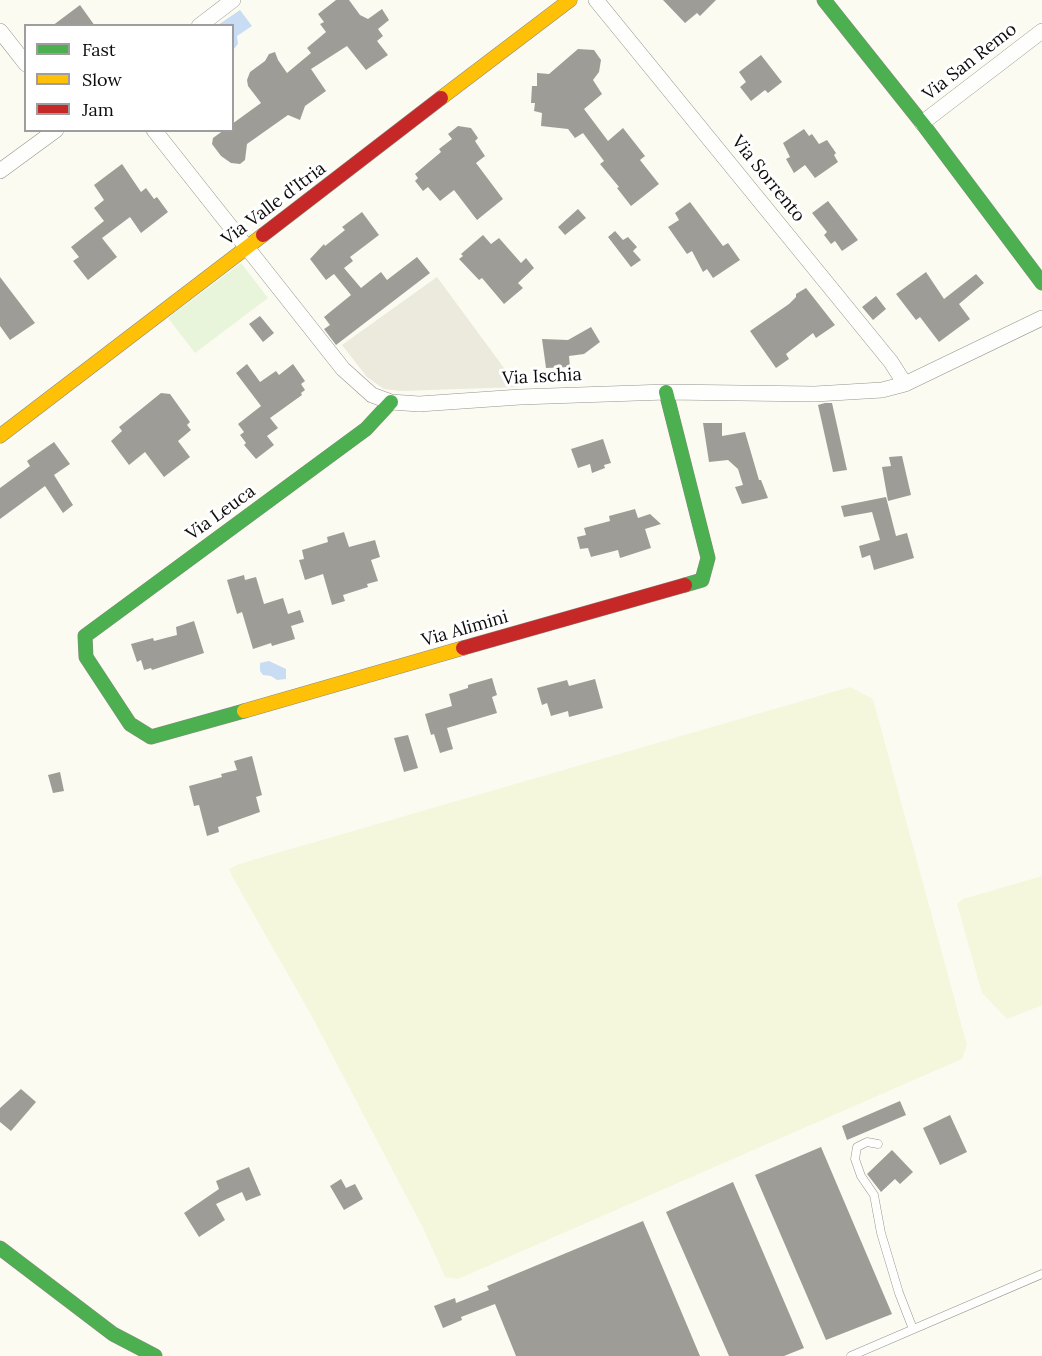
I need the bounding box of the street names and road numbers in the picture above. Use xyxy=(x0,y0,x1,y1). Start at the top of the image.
street label: Via San Remo xyxy=(919,19,1021,105)
street label: Via Sorrento xyxy=(727,131,809,227)
street label: Via Valle d'Itria xyxy=(218,158,330,250)
street label: Via Ischia xyxy=(502,364,582,390)
street label: Via Leuca xyxy=(182,481,260,545)
street label: Via Alimini xyxy=(419,606,511,652)

